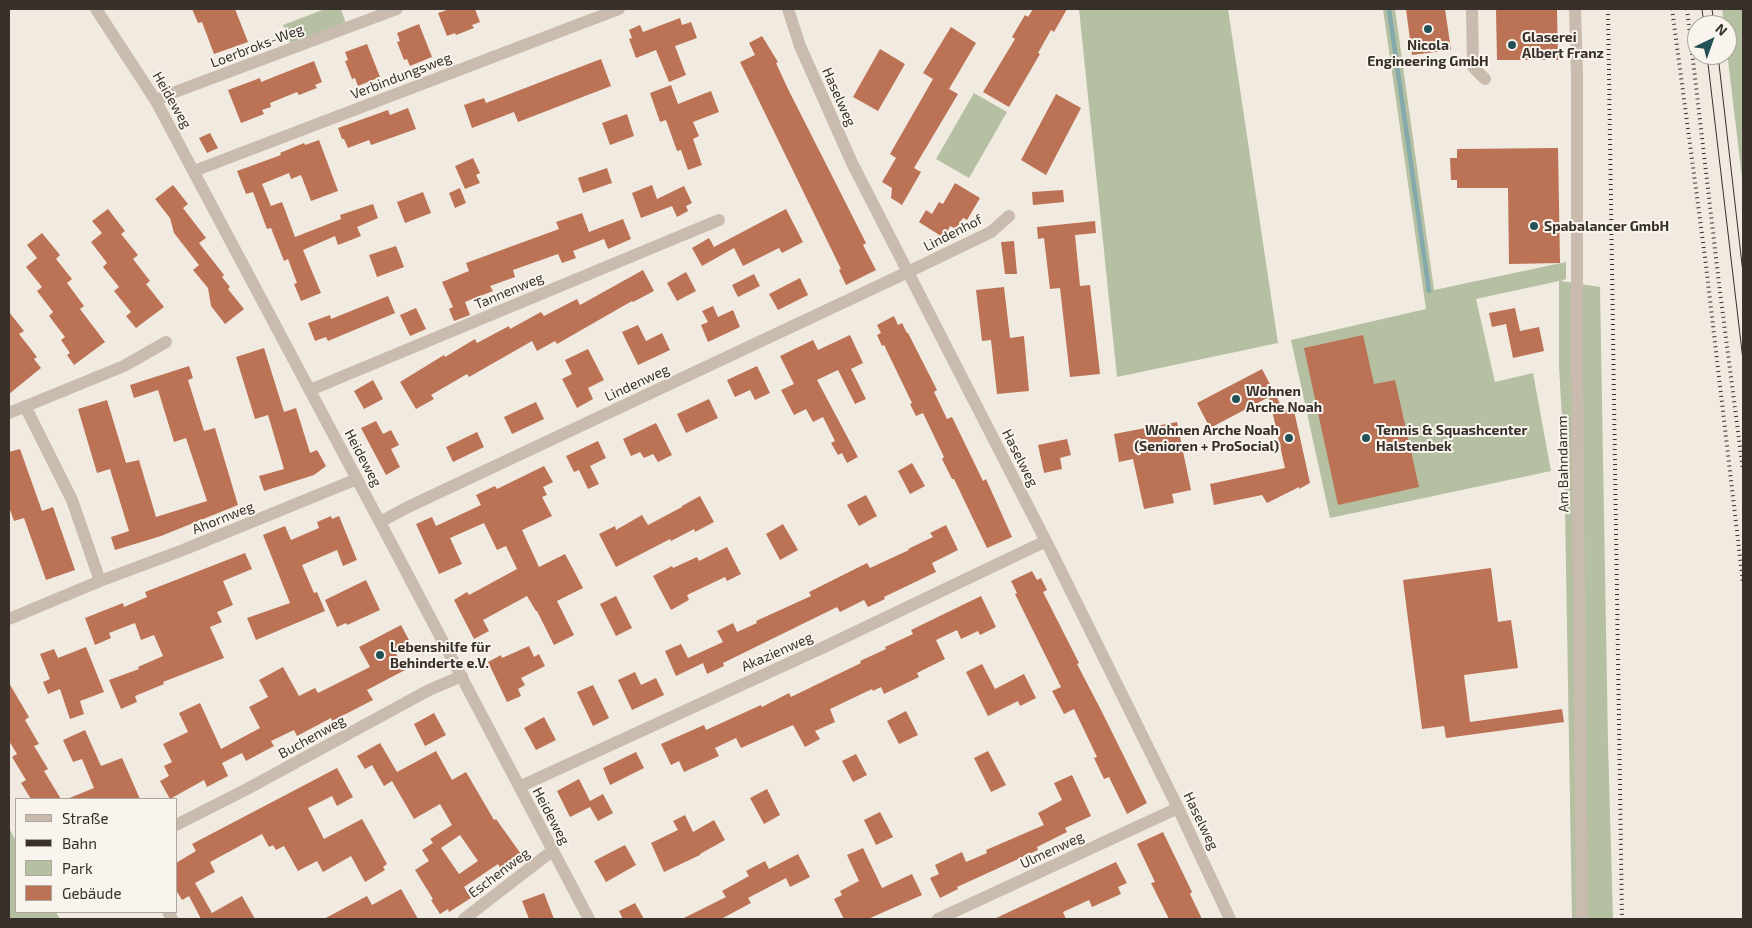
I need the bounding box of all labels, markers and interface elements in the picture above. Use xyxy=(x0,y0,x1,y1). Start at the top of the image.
north arrow xyxy=(1687,15,1737,65)
text: N xyxy=(1712,20,1731,39)
street label: Loerbroks-Weg xyxy=(208,21,306,71)
marker: Nicola Engineering GmbH xyxy=(1422,23,1434,35)
place label: Glaserei Albert Franz xyxy=(1522,29,1604,62)
place label: Nicola Engineering GmbH xyxy=(1367,37,1489,70)
marker: Glaserei Albert Franz xyxy=(1506,39,1518,51)
street label: Verbindungsweg xyxy=(348,49,454,103)
street label: Haselweg xyxy=(819,65,859,129)
street label: Heideweg xyxy=(149,69,195,131)
street label: Lindenhof xyxy=(921,211,985,255)
place label: Spabalancer GmbH xyxy=(1544,218,1669,234)
marker: Spabalancer GmbH xyxy=(1528,220,1540,232)
street label: Tannenweg xyxy=(472,269,546,313)
street label: Lindenweg xyxy=(602,361,672,405)
place label: Wohnen Arche Noah xyxy=(1246,383,1322,416)
marker: Wohnen Arche Noah xyxy=(1230,393,1242,405)
street label: Am Bahndamm xyxy=(1554,415,1572,513)
place label: Wohnen Arche Noah (Senioren + ProSocial) xyxy=(1134,422,1279,454)
place label: Tennis & Squashcenter Halstenbek xyxy=(1376,422,1527,454)
street label: Heideweg xyxy=(341,426,385,490)
street label: Haselweg xyxy=(998,426,1042,490)
marker: Wohnen Arche Noah (Senioren + ProSocial) xyxy=(1283,432,1295,444)
marker: Tennis & Squashcenter Halstenbek xyxy=(1360,432,1372,444)
street label: Ahornweg xyxy=(190,498,256,538)
street label: Akazienweg xyxy=(739,629,815,675)
place label: Lebenshilfe für Behinderte e.V. xyxy=(390,639,491,672)
marker: Lebenshilfe für Behinderte e.V. xyxy=(374,649,386,661)
street label: Buchenweg xyxy=(276,712,348,762)
street label: Heideweg xyxy=(529,784,573,848)
street label: Haselweg xyxy=(1180,789,1222,853)
legend xyxy=(15,798,178,913)
text: Straße xyxy=(62,809,108,827)
street label: Ulmenweg xyxy=(1018,828,1086,872)
text: Bahn xyxy=(62,834,97,852)
street label: Eschenweg xyxy=(465,845,533,901)
text: Park xyxy=(62,859,93,877)
text: Gebäude xyxy=(62,884,121,902)

